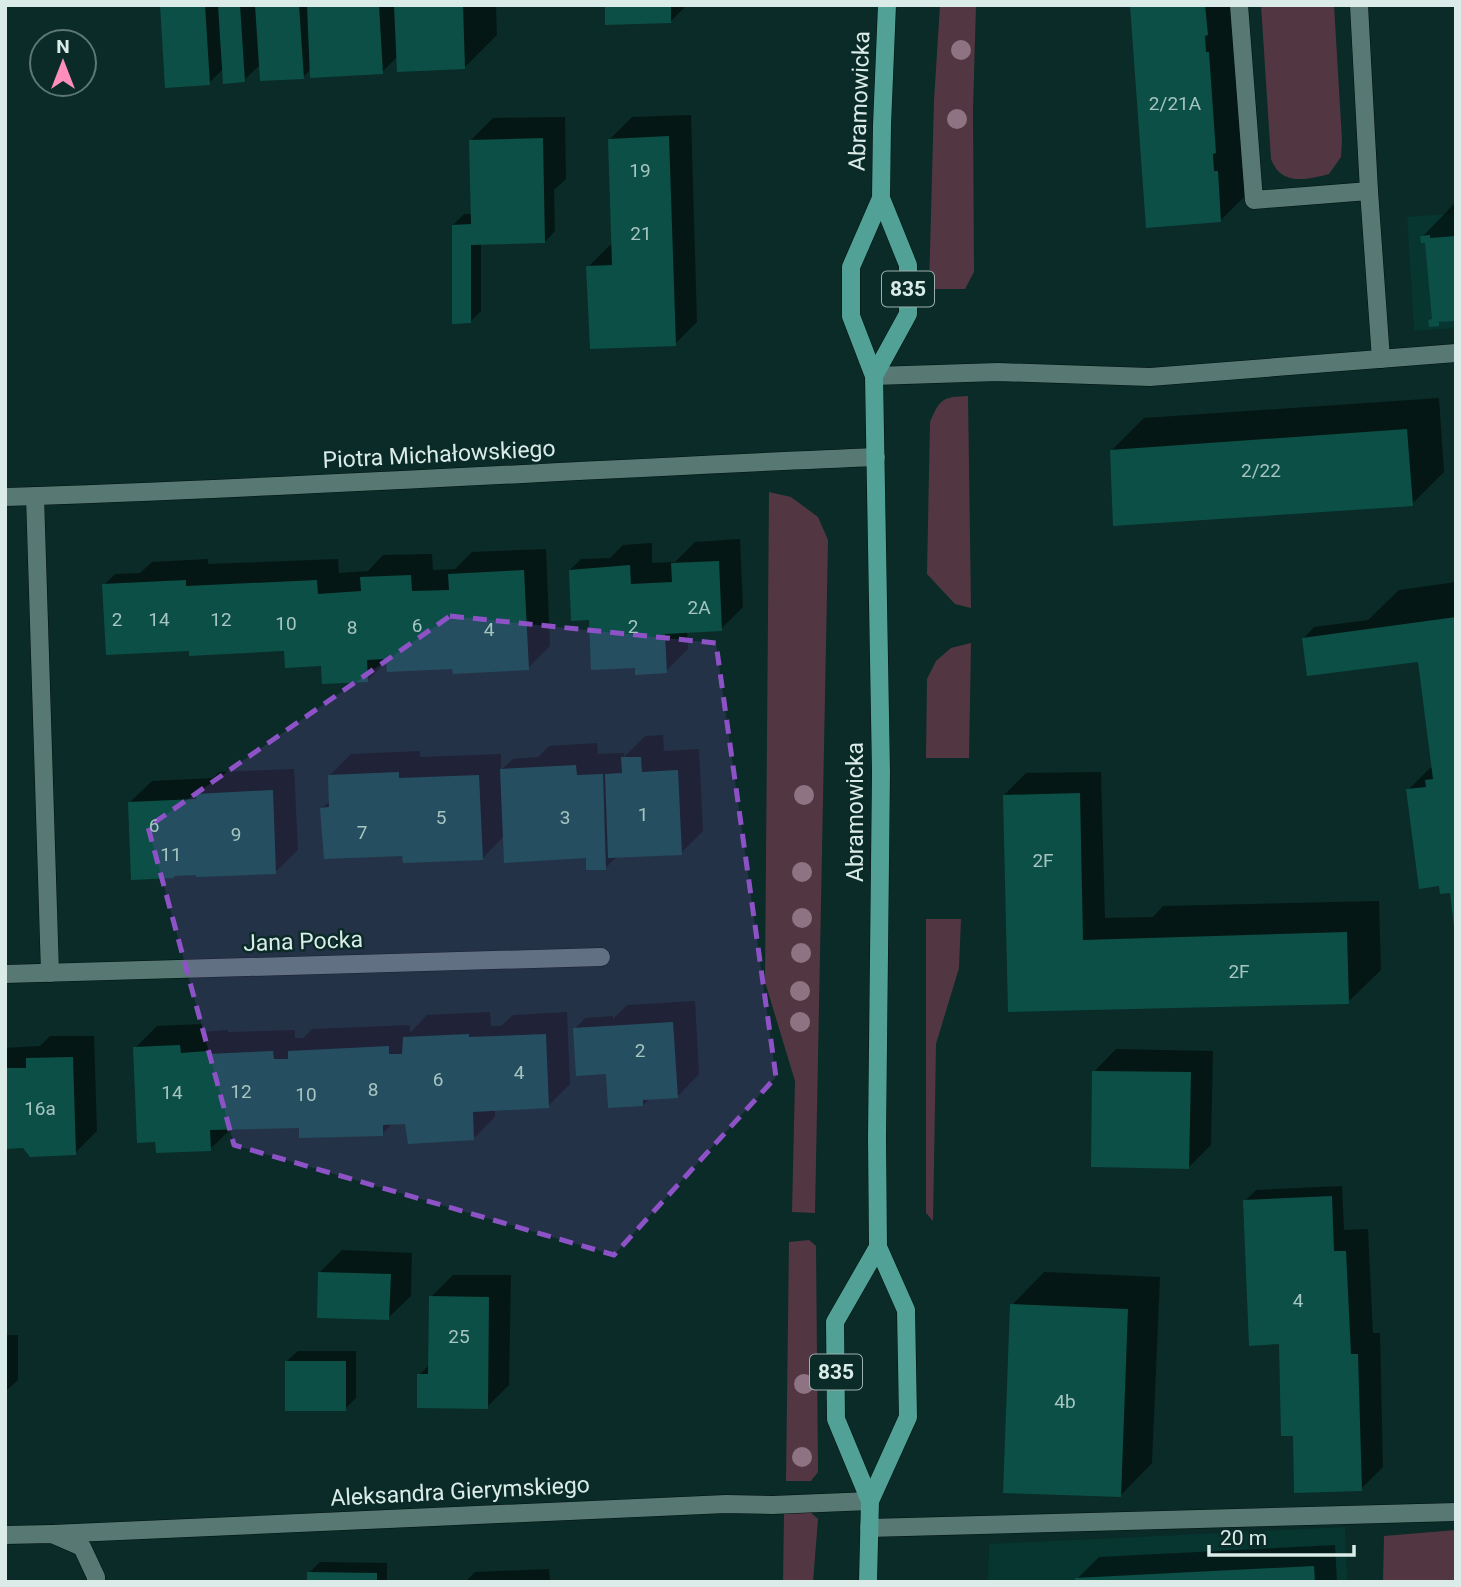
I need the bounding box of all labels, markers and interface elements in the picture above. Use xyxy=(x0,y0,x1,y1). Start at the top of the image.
north arrow xyxy=(28,28,98,98)
street label: Abramowicka xyxy=(844,31,875,172)
text: N xyxy=(56,35,70,58)
house number: 2/21A xyxy=(1149,92,1202,115)
house number: 19 xyxy=(629,159,651,182)
house number: 21 xyxy=(630,222,652,245)
road number: 835 xyxy=(882,272,934,306)
street label: Piotra Michałowskiego xyxy=(322,435,556,474)
house number: 2/22 xyxy=(1241,459,1281,482)
house number: 2A xyxy=(687,596,711,619)
house number: 2 xyxy=(112,608,122,631)
house number: 14 xyxy=(148,608,170,631)
house number: 12 xyxy=(210,608,232,631)
house number: 10 xyxy=(275,612,297,635)
house number: 6 xyxy=(412,614,422,637)
house number: 2 xyxy=(628,615,638,638)
house number: 8 xyxy=(347,616,357,639)
house number: 4 xyxy=(484,618,495,641)
street label: Abramowicka xyxy=(842,742,869,882)
house number: 1 xyxy=(638,803,648,826)
house number: 5 xyxy=(436,806,446,829)
house number: 3 xyxy=(560,806,570,829)
house number: 6 xyxy=(149,814,159,837)
house number: 7 xyxy=(357,821,367,844)
house number: 9 xyxy=(231,823,241,846)
house number: 11 xyxy=(160,843,182,866)
house number: 2F xyxy=(1032,849,1054,872)
street label: Jana Pocka xyxy=(243,926,363,957)
house number: 2F xyxy=(1228,960,1250,983)
house number: 2 xyxy=(635,1039,645,1062)
house number: 4 xyxy=(514,1061,525,1084)
house number: 6 xyxy=(433,1068,443,1091)
house number: 8 xyxy=(368,1078,378,1101)
house number: 12 xyxy=(230,1080,252,1103)
house number: 14 xyxy=(161,1081,183,1104)
house number: 10 xyxy=(295,1083,317,1106)
house number: 16a xyxy=(24,1097,56,1120)
house number: 4 xyxy=(1293,1289,1304,1312)
house number: 25 xyxy=(448,1325,470,1348)
road number: 835 xyxy=(810,1354,862,1390)
house number: 4b xyxy=(1054,1390,1076,1413)
street label: Aleksandra Gierymskiego xyxy=(330,1471,591,1512)
scale bar xyxy=(1209,1514,1354,1558)
text: 20 m xyxy=(1220,1526,1267,1550)

